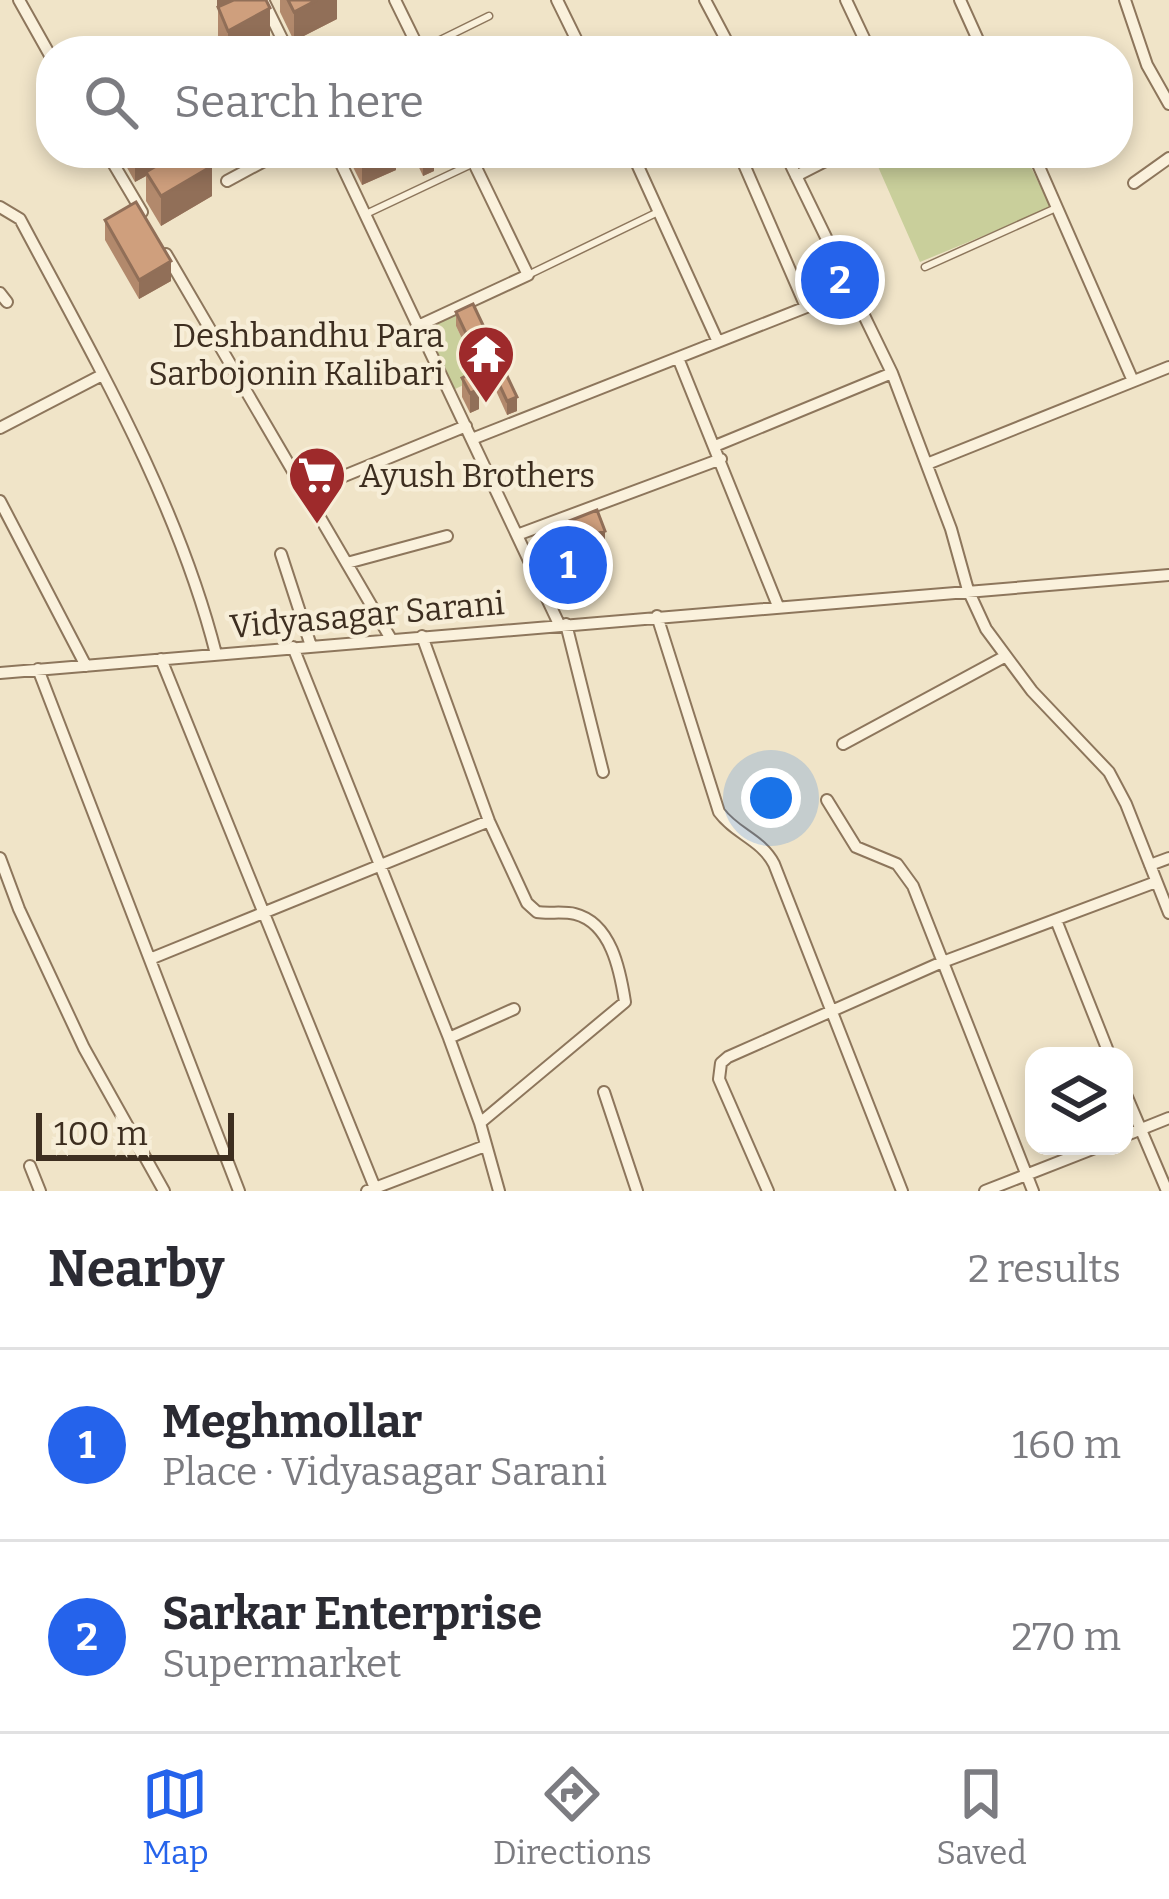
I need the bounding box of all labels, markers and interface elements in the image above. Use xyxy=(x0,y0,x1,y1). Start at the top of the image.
search box xyxy=(36,36,1133,168)
icon: search xyxy=(78,69,144,135)
text: Search here xyxy=(174,75,424,129)
pin: 2 xyxy=(801,235,879,325)
place label: Deshbandhu Para Sarbojonin Kalibari xyxy=(148,316,444,394)
temple icon: Deshbandhu Para Sarbojonin Kalibari xyxy=(455,323,517,405)
supermarket icon: Ayush Brothers xyxy=(286,444,348,526)
place label: Ayush Brothers xyxy=(359,456,595,496)
pin: 1 xyxy=(529,520,607,610)
street label: Vidyasagar Sarani xyxy=(228,583,506,647)
your location xyxy=(741,768,801,828)
map controls xyxy=(1025,1047,1133,1155)
button: layers xyxy=(1025,1047,1133,1155)
scale bar xyxy=(36,1107,234,1160)
text: 100 m xyxy=(54,1114,148,1154)
text: Nearby xyxy=(48,1238,224,1300)
text: 2 results xyxy=(968,1246,1121,1292)
text: Meghmollar xyxy=(162,1395,423,1449)
text: 1 xyxy=(79,1422,95,1468)
text: 160 m xyxy=(1012,1422,1121,1468)
text: Place · Vidyasagar Sarani xyxy=(162,1449,607,1495)
text: Sarkar Enterprise xyxy=(162,1587,542,1641)
text: 2 xyxy=(76,1614,98,1660)
text: 270 m xyxy=(1011,1614,1121,1660)
text: Supermarket xyxy=(162,1641,402,1687)
tab: Map xyxy=(142,1761,209,1873)
tab: Directions xyxy=(493,1761,652,1873)
tab: Saved xyxy=(936,1761,1027,1873)

